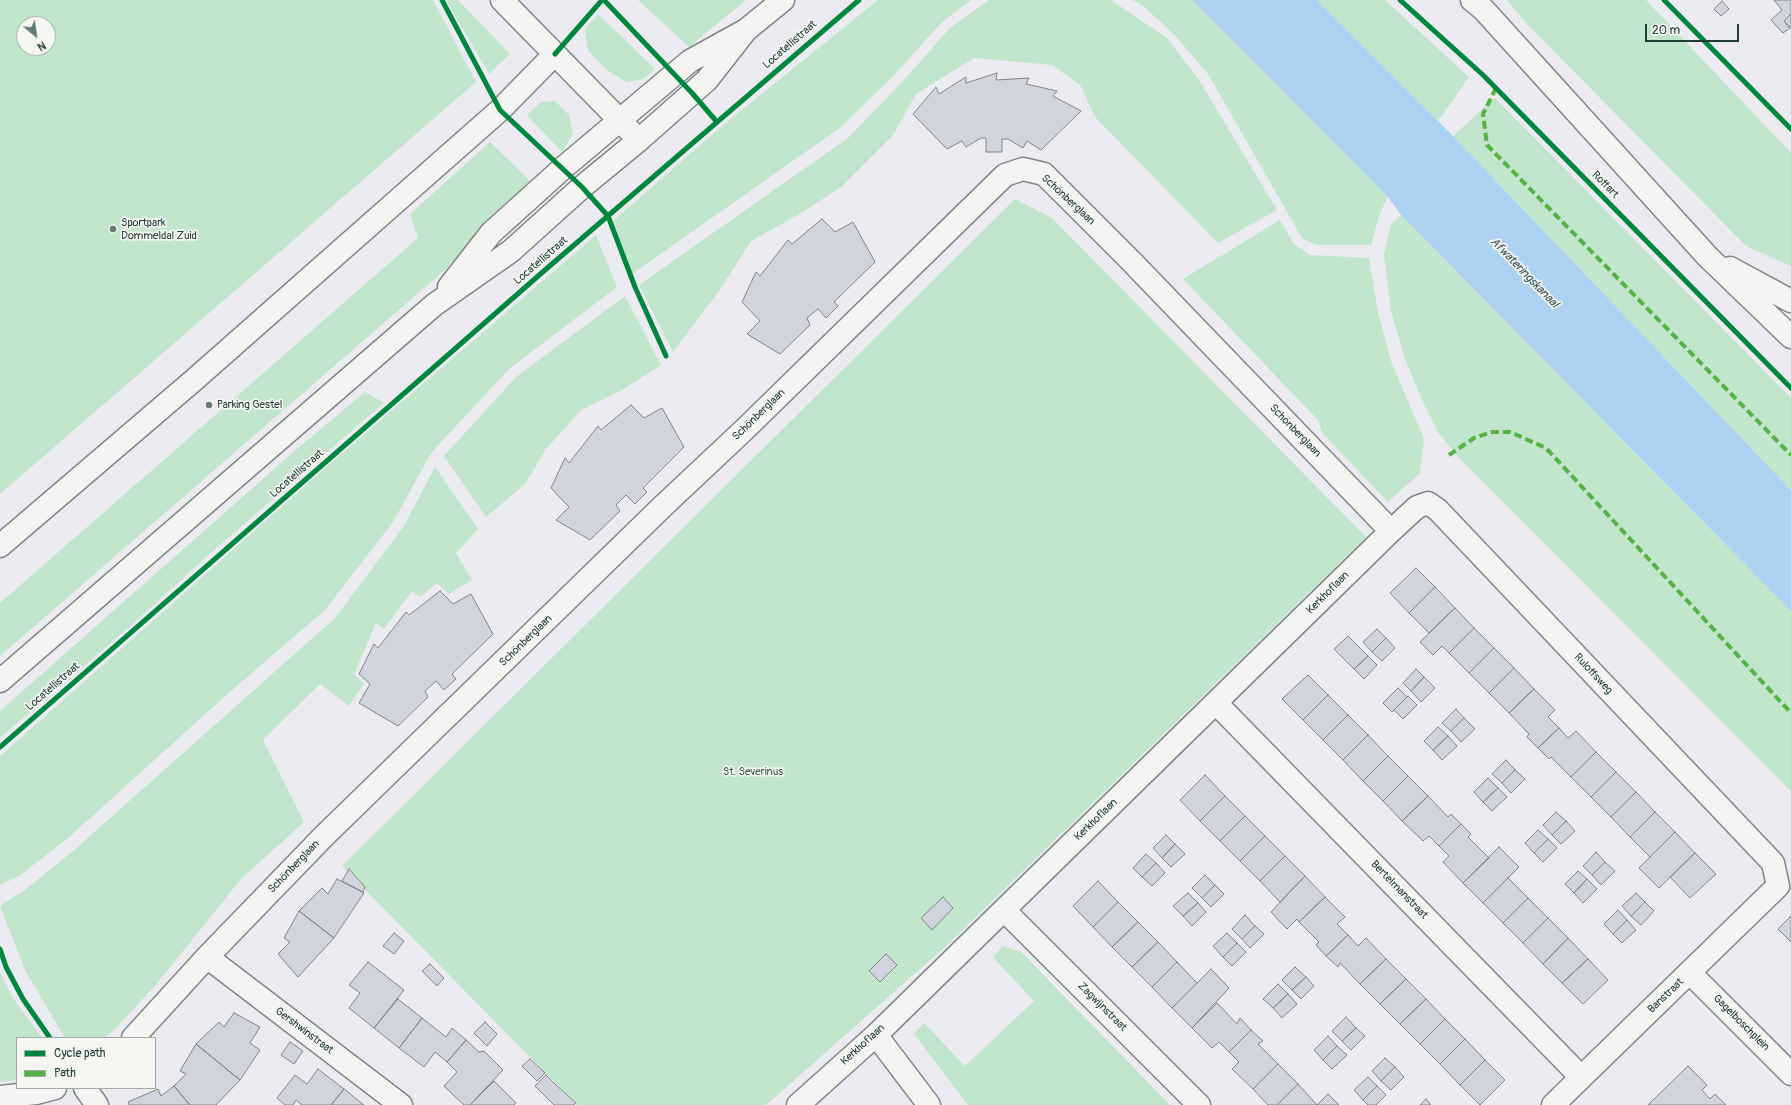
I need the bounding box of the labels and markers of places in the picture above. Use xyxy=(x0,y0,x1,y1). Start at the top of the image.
place label: Sportpark Dommeldal Zuid xyxy=(121,216,197,242)
marker: Sportpark Dommeldal Zuid xyxy=(108,224,118,234)
place label: Parking Gestel xyxy=(217,398,282,412)
marker: Parking Gestel xyxy=(204,400,214,410)

